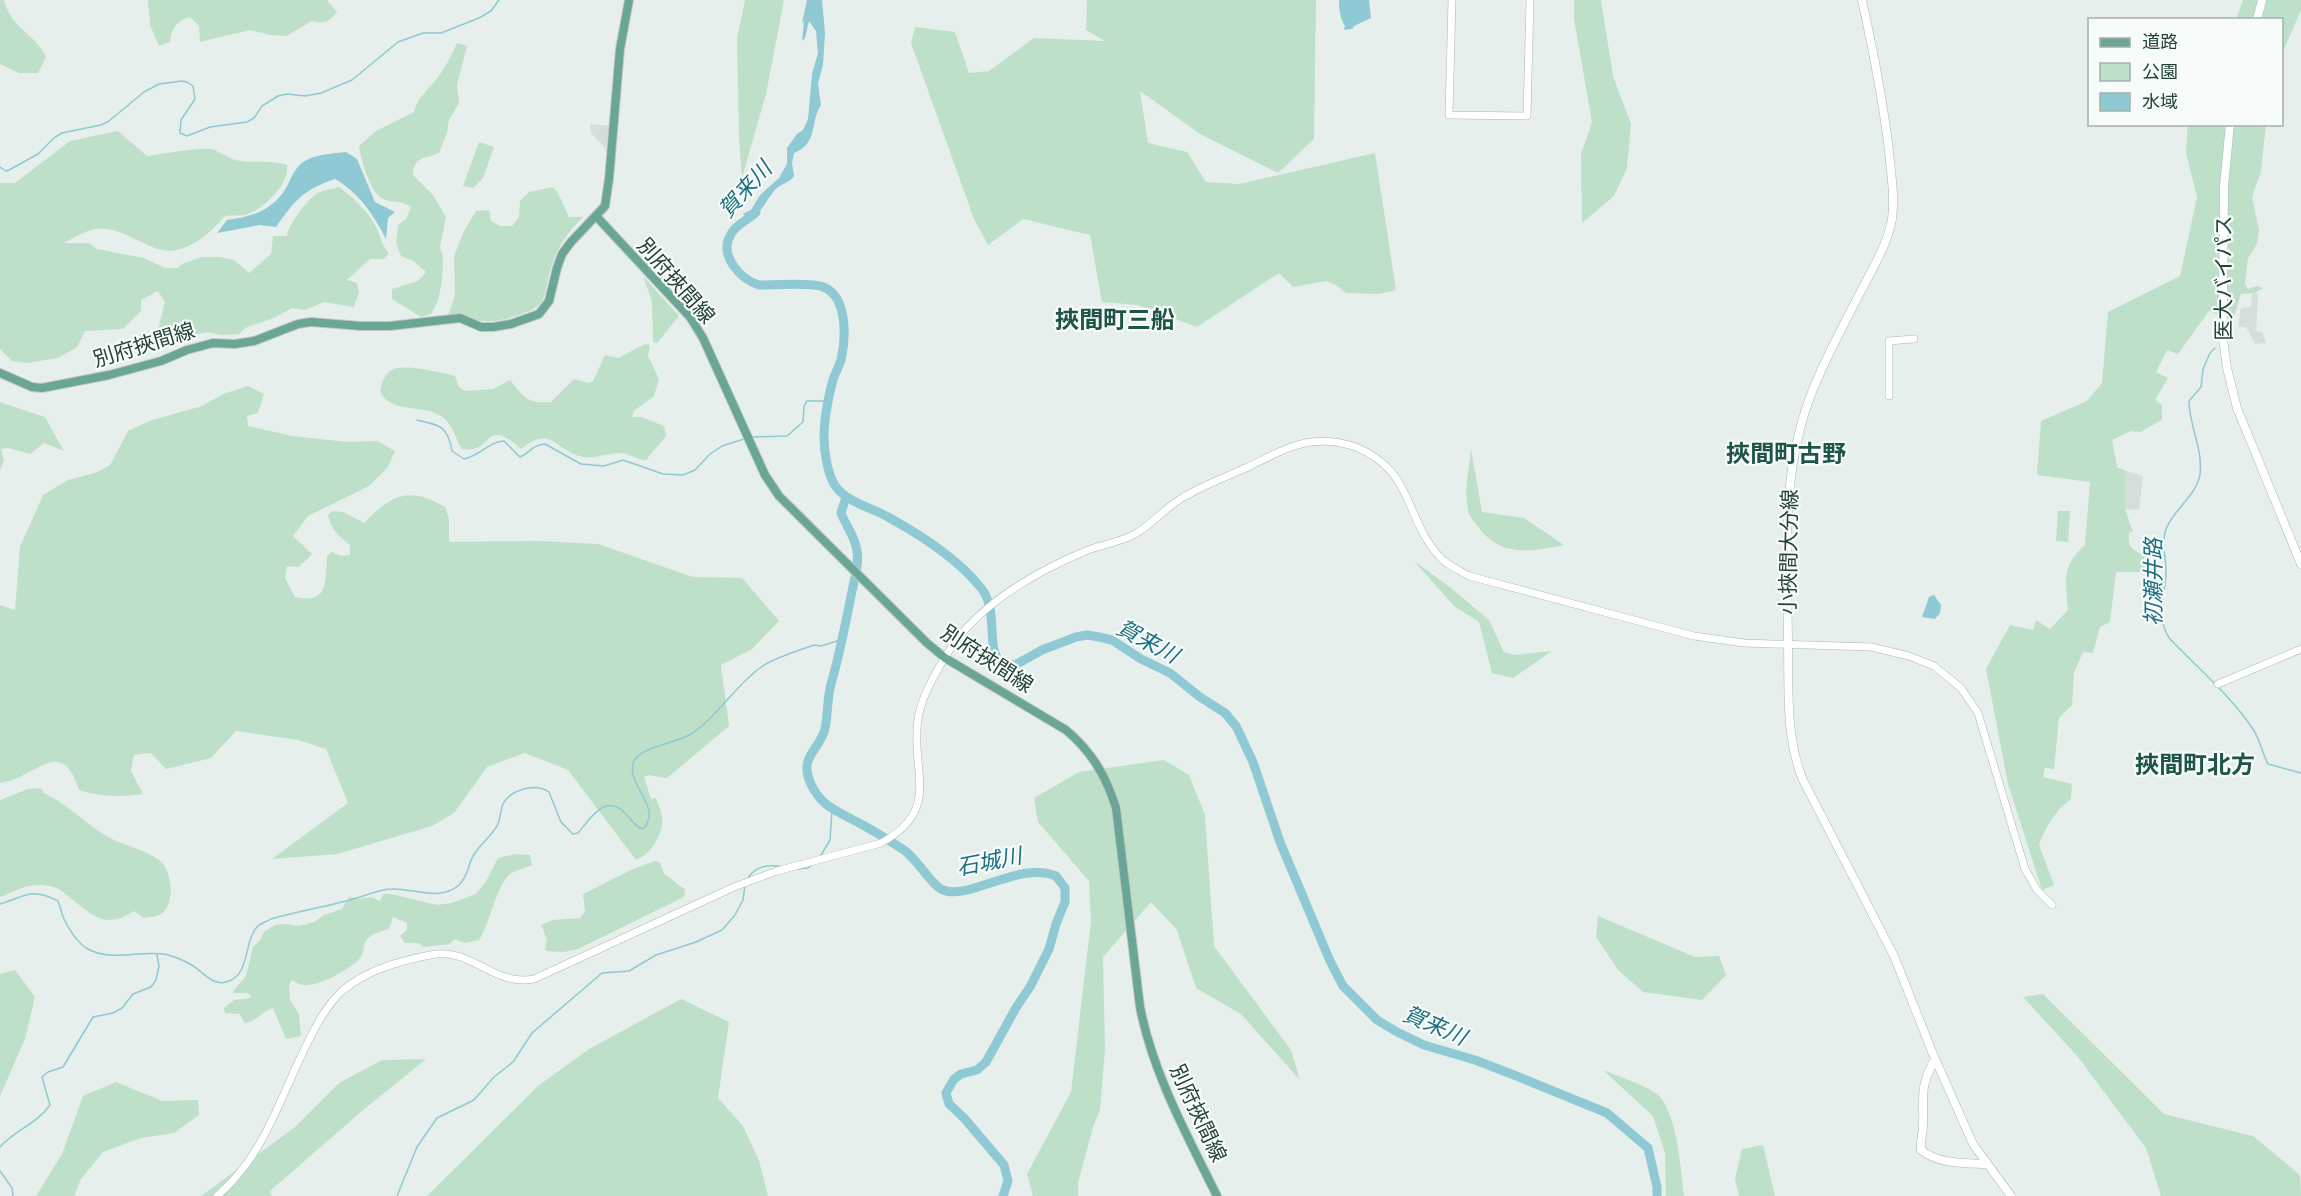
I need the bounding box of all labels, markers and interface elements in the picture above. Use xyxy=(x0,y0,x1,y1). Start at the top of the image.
legend xyxy=(2088,18,2283,126)
text: 道路 xyxy=(2142,30,2178,53)
text: 公園 xyxy=(2142,60,2178,83)
text: 水域 xyxy=(2142,90,2178,113)
water label: 賀来川 xyxy=(713,154,779,223)
street label: 医大バイパス xyxy=(2210,215,2236,341)
street label: 別府挾間線 xyxy=(633,232,721,328)
district label: 挾間町三船 xyxy=(1055,304,1175,334)
street label: 別府挾間線 xyxy=(90,316,198,372)
district label: 挾間町古野 xyxy=(1726,438,1846,468)
street label: 小挾間大分線 xyxy=(1774,489,1802,615)
water label: 初瀬井路 xyxy=(2139,536,2167,626)
water label: 賀来川 xyxy=(1112,613,1185,670)
street label: 別府挾間線 xyxy=(936,619,1039,698)
district label: 挾間町北方 xyxy=(2135,749,2255,779)
water label: 石城川 xyxy=(954,841,1026,881)
water label: 賀来川 xyxy=(1399,999,1473,1052)
street label: 別府挾間線 xyxy=(1165,1060,1233,1166)

